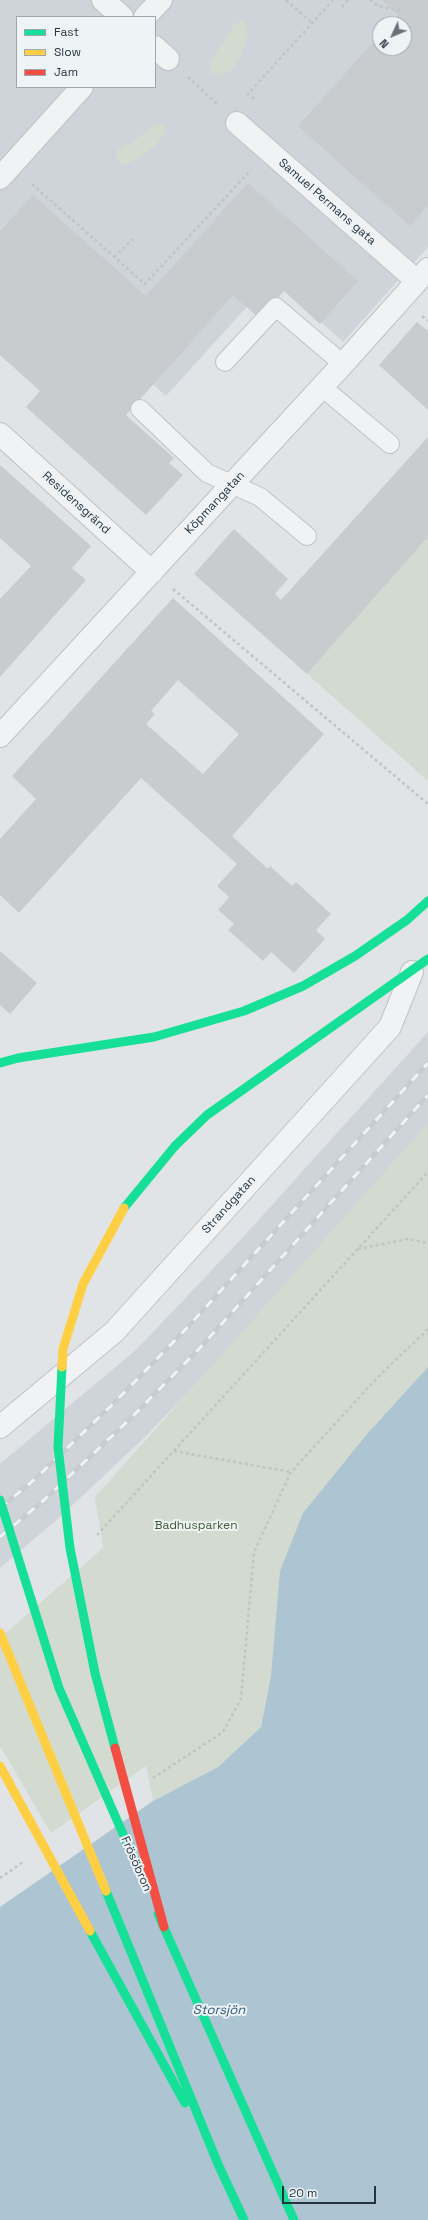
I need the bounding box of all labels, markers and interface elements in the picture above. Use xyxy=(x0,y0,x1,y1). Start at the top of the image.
legend xyxy=(16,16,156,88)
north arrow xyxy=(372,16,412,56)
text: Fast xyxy=(54,24,79,40)
text: N xyxy=(376,36,392,51)
text: Slow xyxy=(54,44,81,60)
text: Jam xyxy=(54,64,78,80)
street label: Samuel Permans gata xyxy=(275,156,379,248)
street label: Residensgränd xyxy=(39,469,113,537)
street label: Köpmangatan xyxy=(182,469,248,537)
street label: Strandgatan xyxy=(199,1173,259,1237)
park label: Badhusparken xyxy=(154,1519,238,1533)
street label: Frösöbron xyxy=(117,1834,155,1894)
water label: Storsjön xyxy=(193,2002,245,2018)
scale bar xyxy=(284,2178,378,2204)
text: 20 m xyxy=(289,2185,317,2201)

